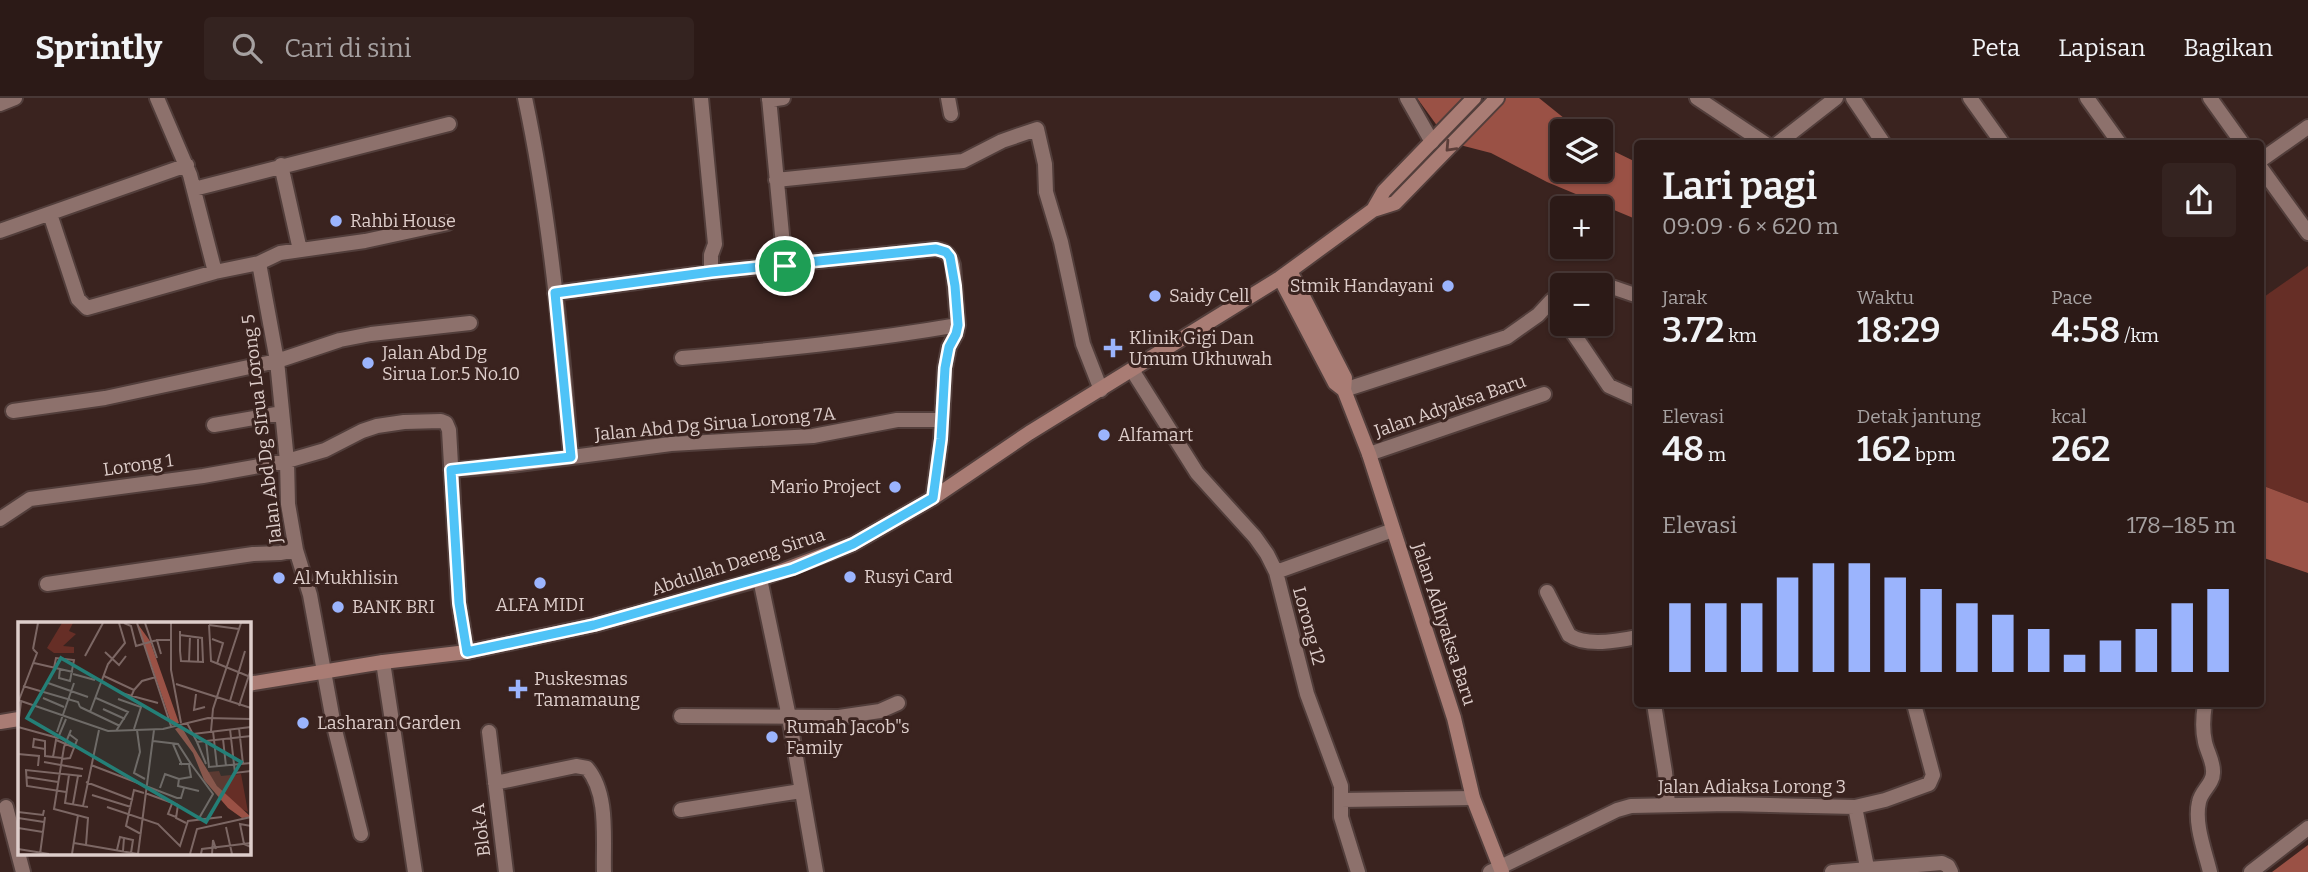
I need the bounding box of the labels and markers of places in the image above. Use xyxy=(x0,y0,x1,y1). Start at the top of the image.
place label: Rahbi House xyxy=(350,210,456,232)
marker: Rahbi House xyxy=(328,213,344,229)
pin xyxy=(755,236,815,296)
place label: Stmik Handayani xyxy=(1290,275,1434,297)
marker: Stmik Handayani xyxy=(1440,278,1456,294)
place label: Saidy Cell xyxy=(1169,285,1249,307)
marker: Saidy Cell xyxy=(1147,288,1163,304)
place label: Klinik Gigi Dan Umum Ukhuwah xyxy=(1129,327,1272,370)
marker: Klinik Gigi Dan Umum Ukhuwah xyxy=(1103,338,1123,358)
place label: Jalan Abd Dg Sirua Lor.5 No.10 xyxy=(381,342,520,385)
marker: Jalan Abd Dg Sirua Lor.5 No.10 xyxy=(360,355,376,371)
place label: Alfamart xyxy=(1118,424,1194,446)
marker: Alfamart xyxy=(1096,427,1112,443)
place label: Mario Project xyxy=(770,476,881,498)
marker: Mario Project xyxy=(887,479,903,495)
place label: Rusyi Card xyxy=(864,566,953,588)
place label: Al Mukhlisin xyxy=(293,567,399,589)
marker: Rusyi Card xyxy=(842,569,858,585)
marker: Al Mukhlisin xyxy=(271,570,287,586)
marker: ALFA MIDI xyxy=(532,575,548,591)
place label: ALFA MIDI xyxy=(495,594,585,616)
place label: BANK BRI xyxy=(352,596,435,618)
marker: BANK BRI xyxy=(330,599,346,615)
place label: Puskesmas Tamamaung xyxy=(534,668,640,711)
marker: Puskesmas Tamamaung xyxy=(508,679,528,699)
place label: Lasharan Garden xyxy=(317,712,461,734)
marker: Lasharan Garden xyxy=(295,715,311,731)
place label: Rumah Jacob"s Family xyxy=(786,716,910,759)
marker: Rumah Jacob"s Family xyxy=(764,729,780,745)

